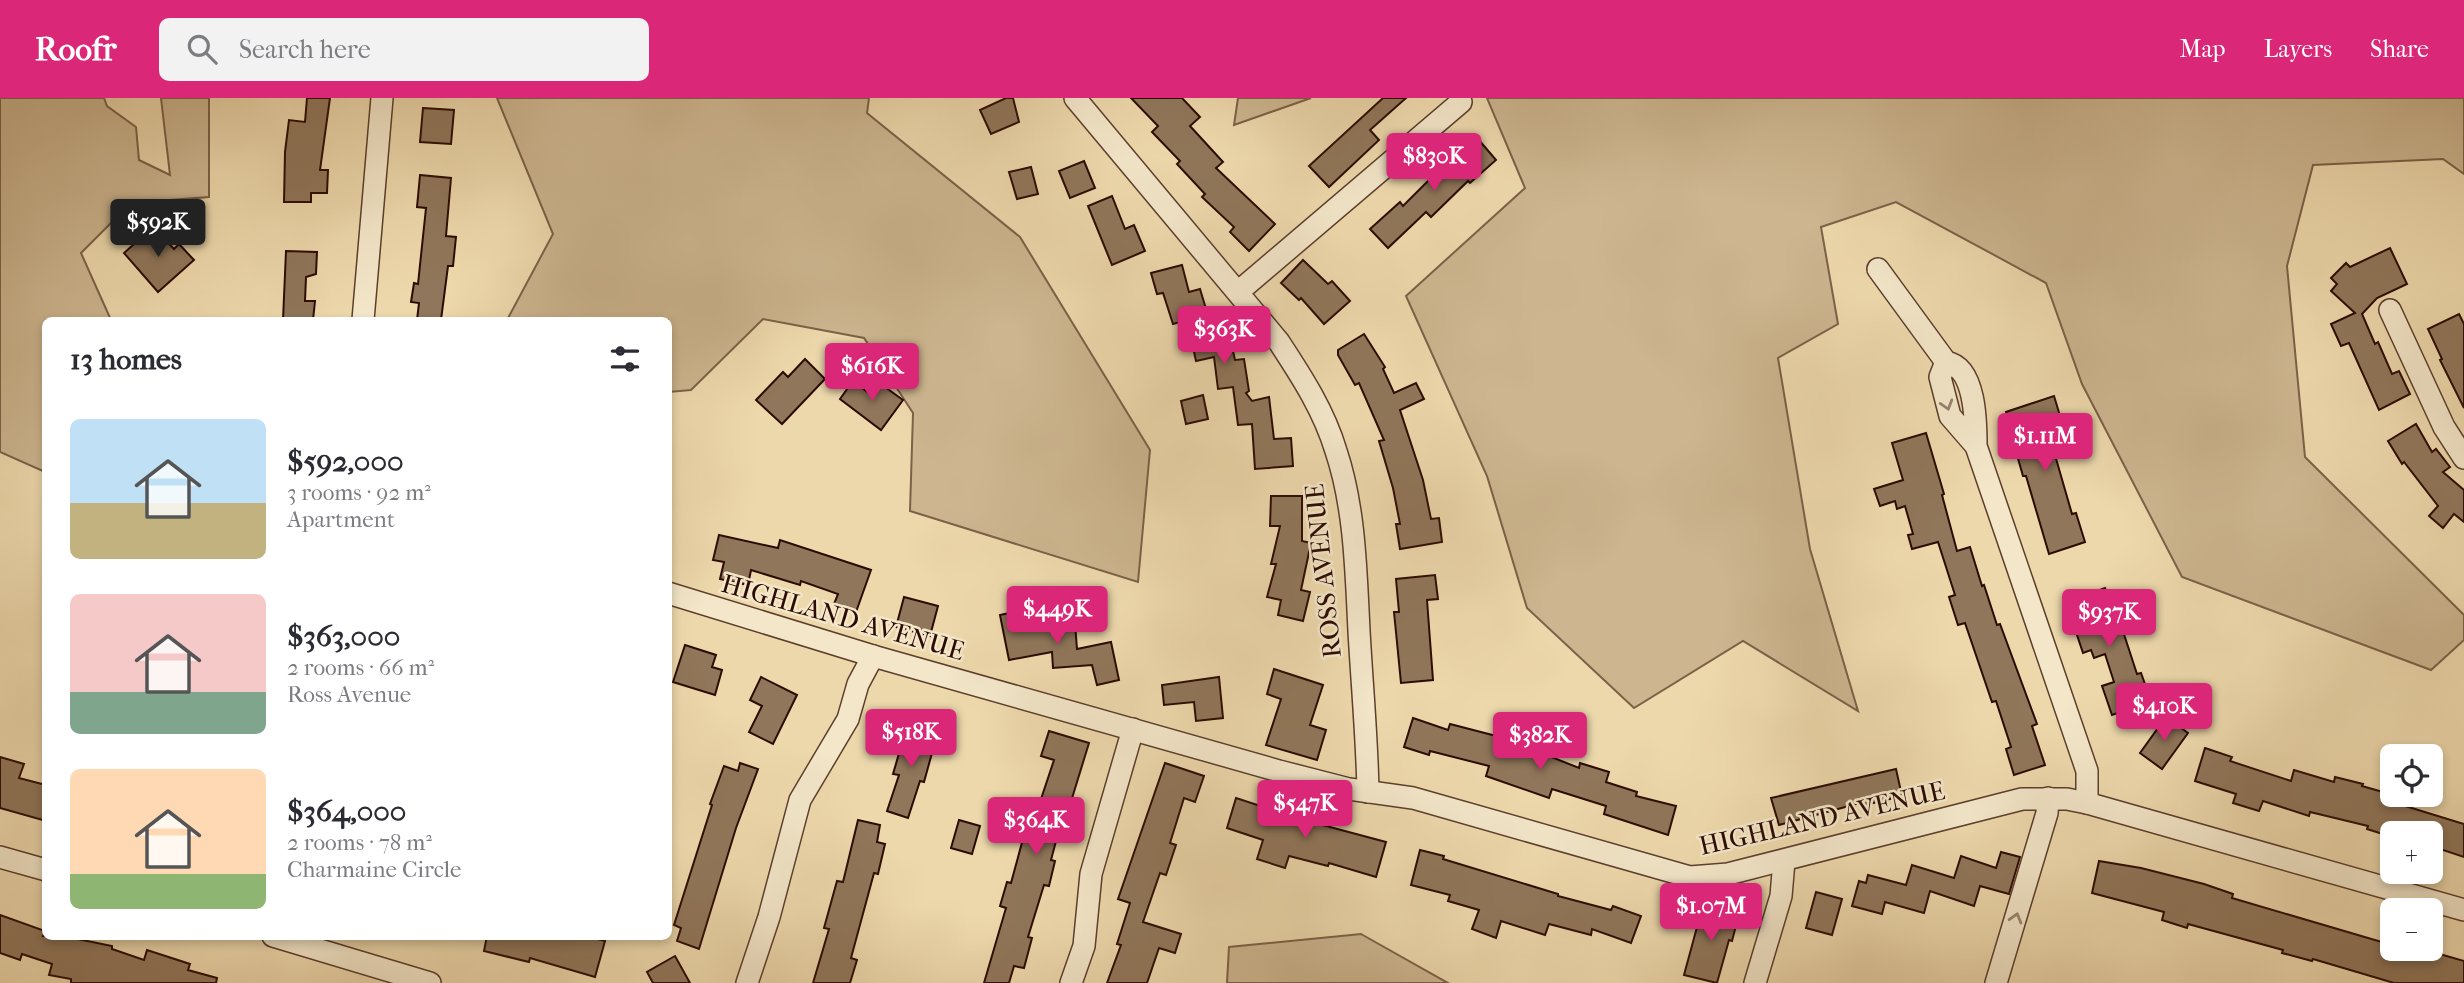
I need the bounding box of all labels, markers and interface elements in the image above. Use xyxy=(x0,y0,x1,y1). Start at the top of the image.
search box xyxy=(159,18,649,81)
text: Roofr xyxy=(35,30,117,69)
icon: search xyxy=(183,30,221,68)
text: Search here xyxy=(239,34,371,65)
text: Map xyxy=(2180,35,2226,63)
text: Layers xyxy=(2264,35,2332,63)
text: Share xyxy=(2370,35,2429,63)
pin: $830K xyxy=(1385,134,1483,193)
text: $830K xyxy=(1402,142,1466,169)
pin: $592K xyxy=(109,200,207,259)
text: $592K xyxy=(126,208,190,235)
pin: $363K xyxy=(1175,306,1273,366)
text: $363K xyxy=(1194,315,1254,342)
icon: filters xyxy=(606,340,644,378)
text: 13 homes xyxy=(70,342,182,377)
pin: $616K xyxy=(823,344,921,403)
text: $616K xyxy=(841,352,903,379)
one-way arrow xyxy=(1939,399,1954,411)
pin: $1.11M xyxy=(1988,414,2102,473)
text: $1.11M xyxy=(2014,422,2076,449)
text: $592,000 xyxy=(287,444,404,479)
icon: home xyxy=(126,447,210,531)
text: 3 rooms · 92 m² xyxy=(287,479,431,506)
street label: ROSS AVENUE xyxy=(1299,482,1348,660)
text: Apartment xyxy=(287,506,395,533)
street label: HIGHLAND AVENUE xyxy=(718,568,968,667)
pin: $449K xyxy=(1008,587,1106,646)
pin: $937K xyxy=(2060,589,2158,649)
text: $449K xyxy=(1023,595,1091,622)
text: $937K xyxy=(2078,598,2140,625)
text: $363,000 xyxy=(287,619,400,654)
icon: home xyxy=(126,622,210,706)
text: 2 rooms · 66 m² xyxy=(287,654,434,681)
text: Ross Avenue xyxy=(287,681,411,708)
pin: $410K xyxy=(2115,684,2213,743)
text: $410K xyxy=(2132,692,2196,719)
pin: $518K xyxy=(862,710,960,769)
pin: $382K xyxy=(1491,712,1589,772)
text: $518K xyxy=(881,718,941,745)
text: $382K xyxy=(1509,721,1571,748)
map controls xyxy=(2380,744,2443,961)
button: locate xyxy=(2380,744,2443,807)
street label: HIGHLAND AVENUE xyxy=(1696,775,1948,862)
pin: $547K xyxy=(1256,780,1354,840)
text: $547K xyxy=(1273,789,1337,816)
text: $364,000 xyxy=(287,794,406,829)
icon: home xyxy=(126,797,210,881)
pin: $364K xyxy=(987,798,1085,857)
text: $364K xyxy=(1004,806,1068,833)
button: + xyxy=(2380,821,2443,884)
text: 2 rooms · 78 m² xyxy=(287,829,432,856)
text: Charmaine Circle xyxy=(287,856,461,883)
pin: $1.07M xyxy=(1654,884,1768,943)
text: $1.07M xyxy=(1676,892,1746,919)
button: − xyxy=(2380,898,2443,961)
one-way arrow xyxy=(2008,912,2023,924)

